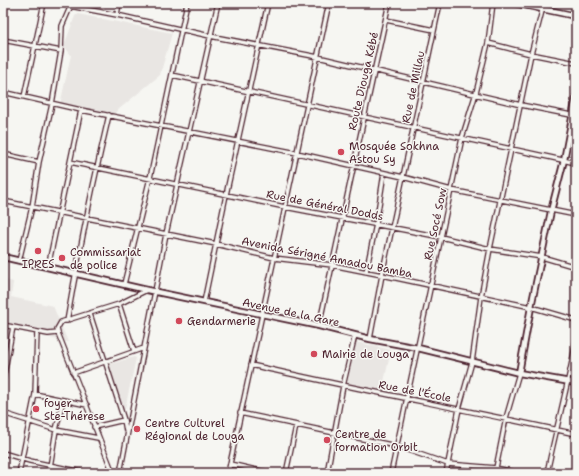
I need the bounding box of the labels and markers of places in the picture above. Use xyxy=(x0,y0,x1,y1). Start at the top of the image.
place label: Mosquée Sokhna Astou Sy xyxy=(349,139,439,167)
marker: Mosquée Sokhna Astou Sy xyxy=(336,147,346,157)
place label: Commissariat de police xyxy=(70,245,142,273)
marker: IPRES xyxy=(33,246,43,256)
marker: Commissariat de police xyxy=(57,253,67,263)
place label: IPRES xyxy=(22,257,54,272)
place label: Gendarmerie xyxy=(187,314,256,329)
marker: Gendarmerie xyxy=(174,316,184,326)
place label: Mairie de Louga xyxy=(322,347,409,362)
marker: Mairie de Louga xyxy=(309,349,319,359)
place label: foyer Ste-Thérese xyxy=(44,396,105,424)
marker: foyer Ste-Thérese xyxy=(31,404,41,414)
place label: Centre Culturel Régional de Louga xyxy=(145,416,245,444)
marker: Centre Culturel Régional de Louga xyxy=(132,424,142,434)
place label: Centre de formation Orbit xyxy=(335,427,418,455)
marker: Centre de formation Orbit xyxy=(322,435,332,445)

